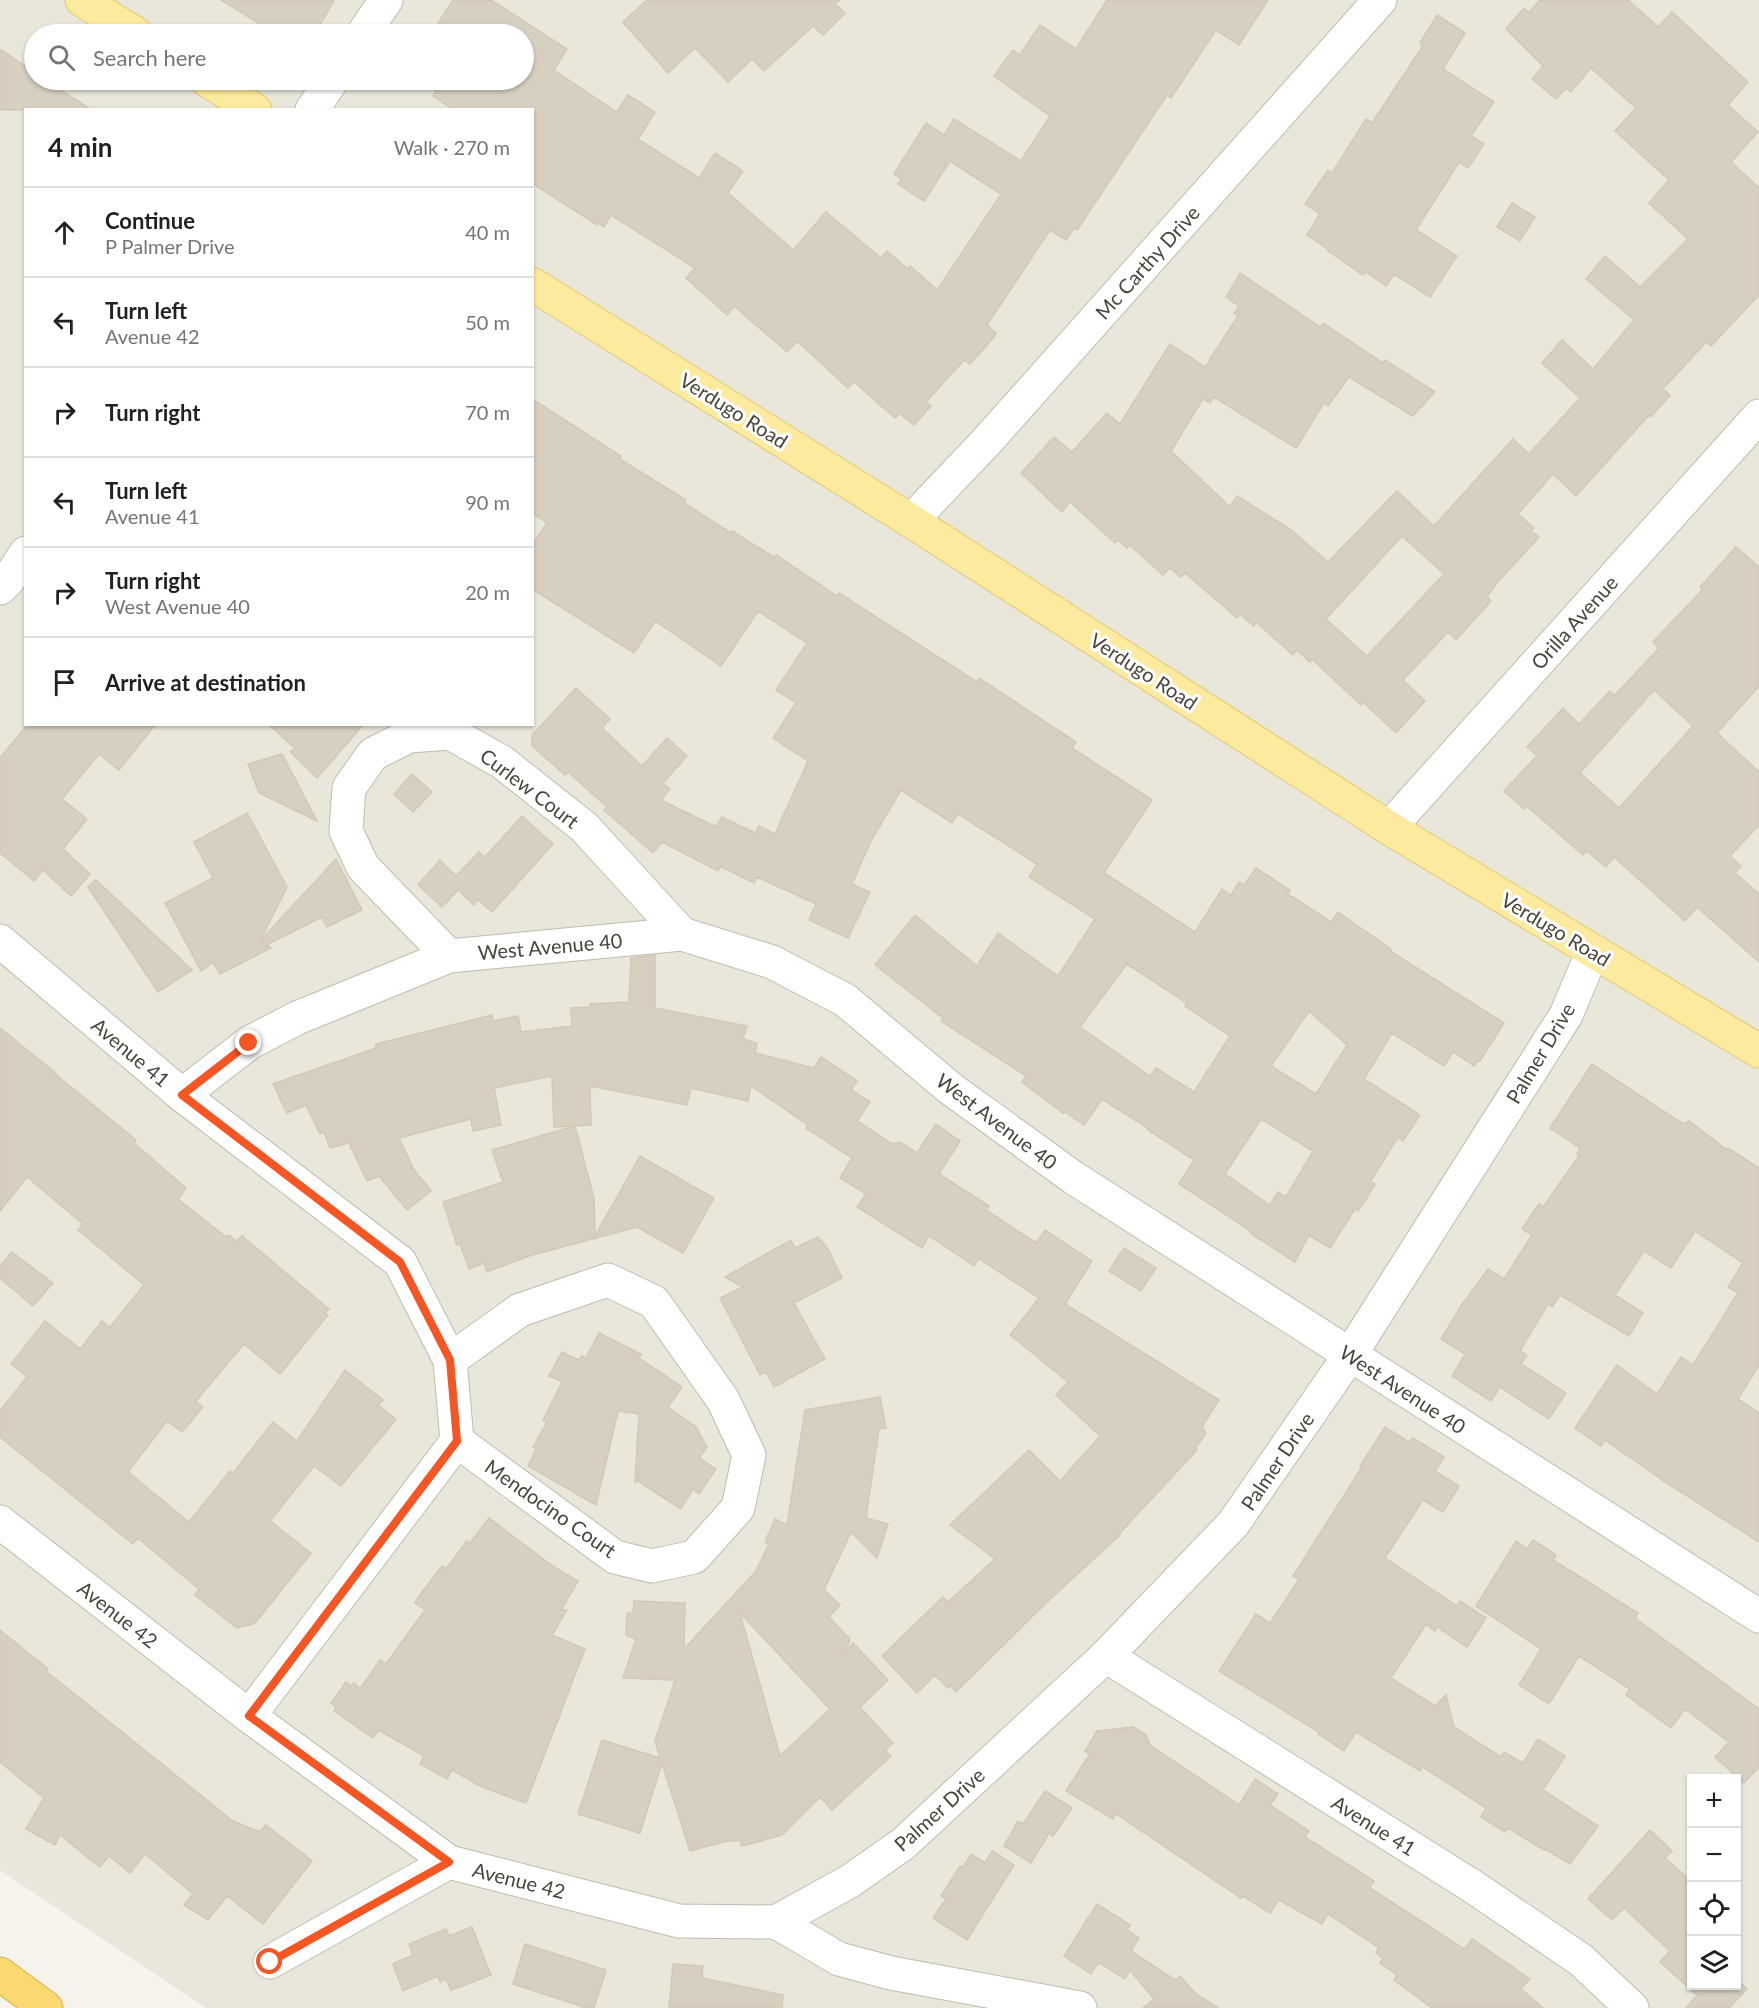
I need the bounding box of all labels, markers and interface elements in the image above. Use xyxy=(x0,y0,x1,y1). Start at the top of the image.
search box xyxy=(24,24,534,90)
icon: search xyxy=(45,41,78,74)
text: Search here xyxy=(93,44,206,71)
text: 4 min xyxy=(48,131,112,163)
text: Walk · 270 m xyxy=(394,135,510,159)
street label: Mc Carthy Drive xyxy=(1090,200,1204,324)
text: Continue xyxy=(105,207,195,234)
icon: ahead xyxy=(48,216,81,249)
text: 40 m xyxy=(465,220,510,244)
text: P Palmer Drive xyxy=(105,234,235,258)
text: Turn left xyxy=(105,297,187,324)
icon: left xyxy=(48,306,81,339)
text: 50 m xyxy=(465,310,510,334)
text: Avenue 42 xyxy=(105,324,200,348)
street label: Verdugo Road xyxy=(676,367,792,453)
icon: right xyxy=(48,396,81,429)
text: Turn right xyxy=(105,399,200,426)
text: 70 m xyxy=(465,400,510,424)
text: Turn left xyxy=(105,477,187,504)
icon: left xyxy=(48,486,81,519)
text: 90 m xyxy=(465,490,510,514)
text: Avenue 41 xyxy=(105,504,200,528)
text: Turn right xyxy=(105,567,200,594)
street label: Orilla Avenue xyxy=(1526,570,1622,674)
icon: right xyxy=(48,576,81,609)
text: 20 m xyxy=(465,580,510,604)
text: West Avenue 40 xyxy=(105,594,250,618)
street label: Verdugo Road xyxy=(1086,627,1202,715)
icon: arrive xyxy=(48,666,81,699)
text: Arrive at destination xyxy=(105,669,306,696)
street label: Curlew Court xyxy=(476,743,584,833)
street label: Verdugo Road xyxy=(1497,887,1615,971)
street label: West Avenue 40 xyxy=(477,928,623,964)
street label: Palmer Drive xyxy=(1501,998,1579,1108)
street label: Avenue 41 xyxy=(87,1012,175,1092)
route end xyxy=(235,1029,261,1055)
street label: West Avenue 40 xyxy=(932,1068,1062,1174)
street label: West Avenue 40 xyxy=(1336,1339,1470,1439)
street label: Palmer Drive xyxy=(1235,1407,1319,1515)
street label: Mendocino Court xyxy=(481,1454,621,1562)
street label: Avenue 42 xyxy=(73,1575,163,1653)
street label: Palmer Drive xyxy=(889,1762,989,1856)
map controls xyxy=(1687,1774,1741,1990)
button: + xyxy=(1687,1774,1741,1828)
street label: Avenue 41 xyxy=(1328,1790,1420,1860)
button: − xyxy=(1687,1828,1741,1882)
street label: Avenue 42 xyxy=(470,1857,568,1903)
button: locate xyxy=(1687,1882,1741,1936)
button: layers xyxy=(1687,1936,1741,1990)
route start xyxy=(256,1948,282,1974)

